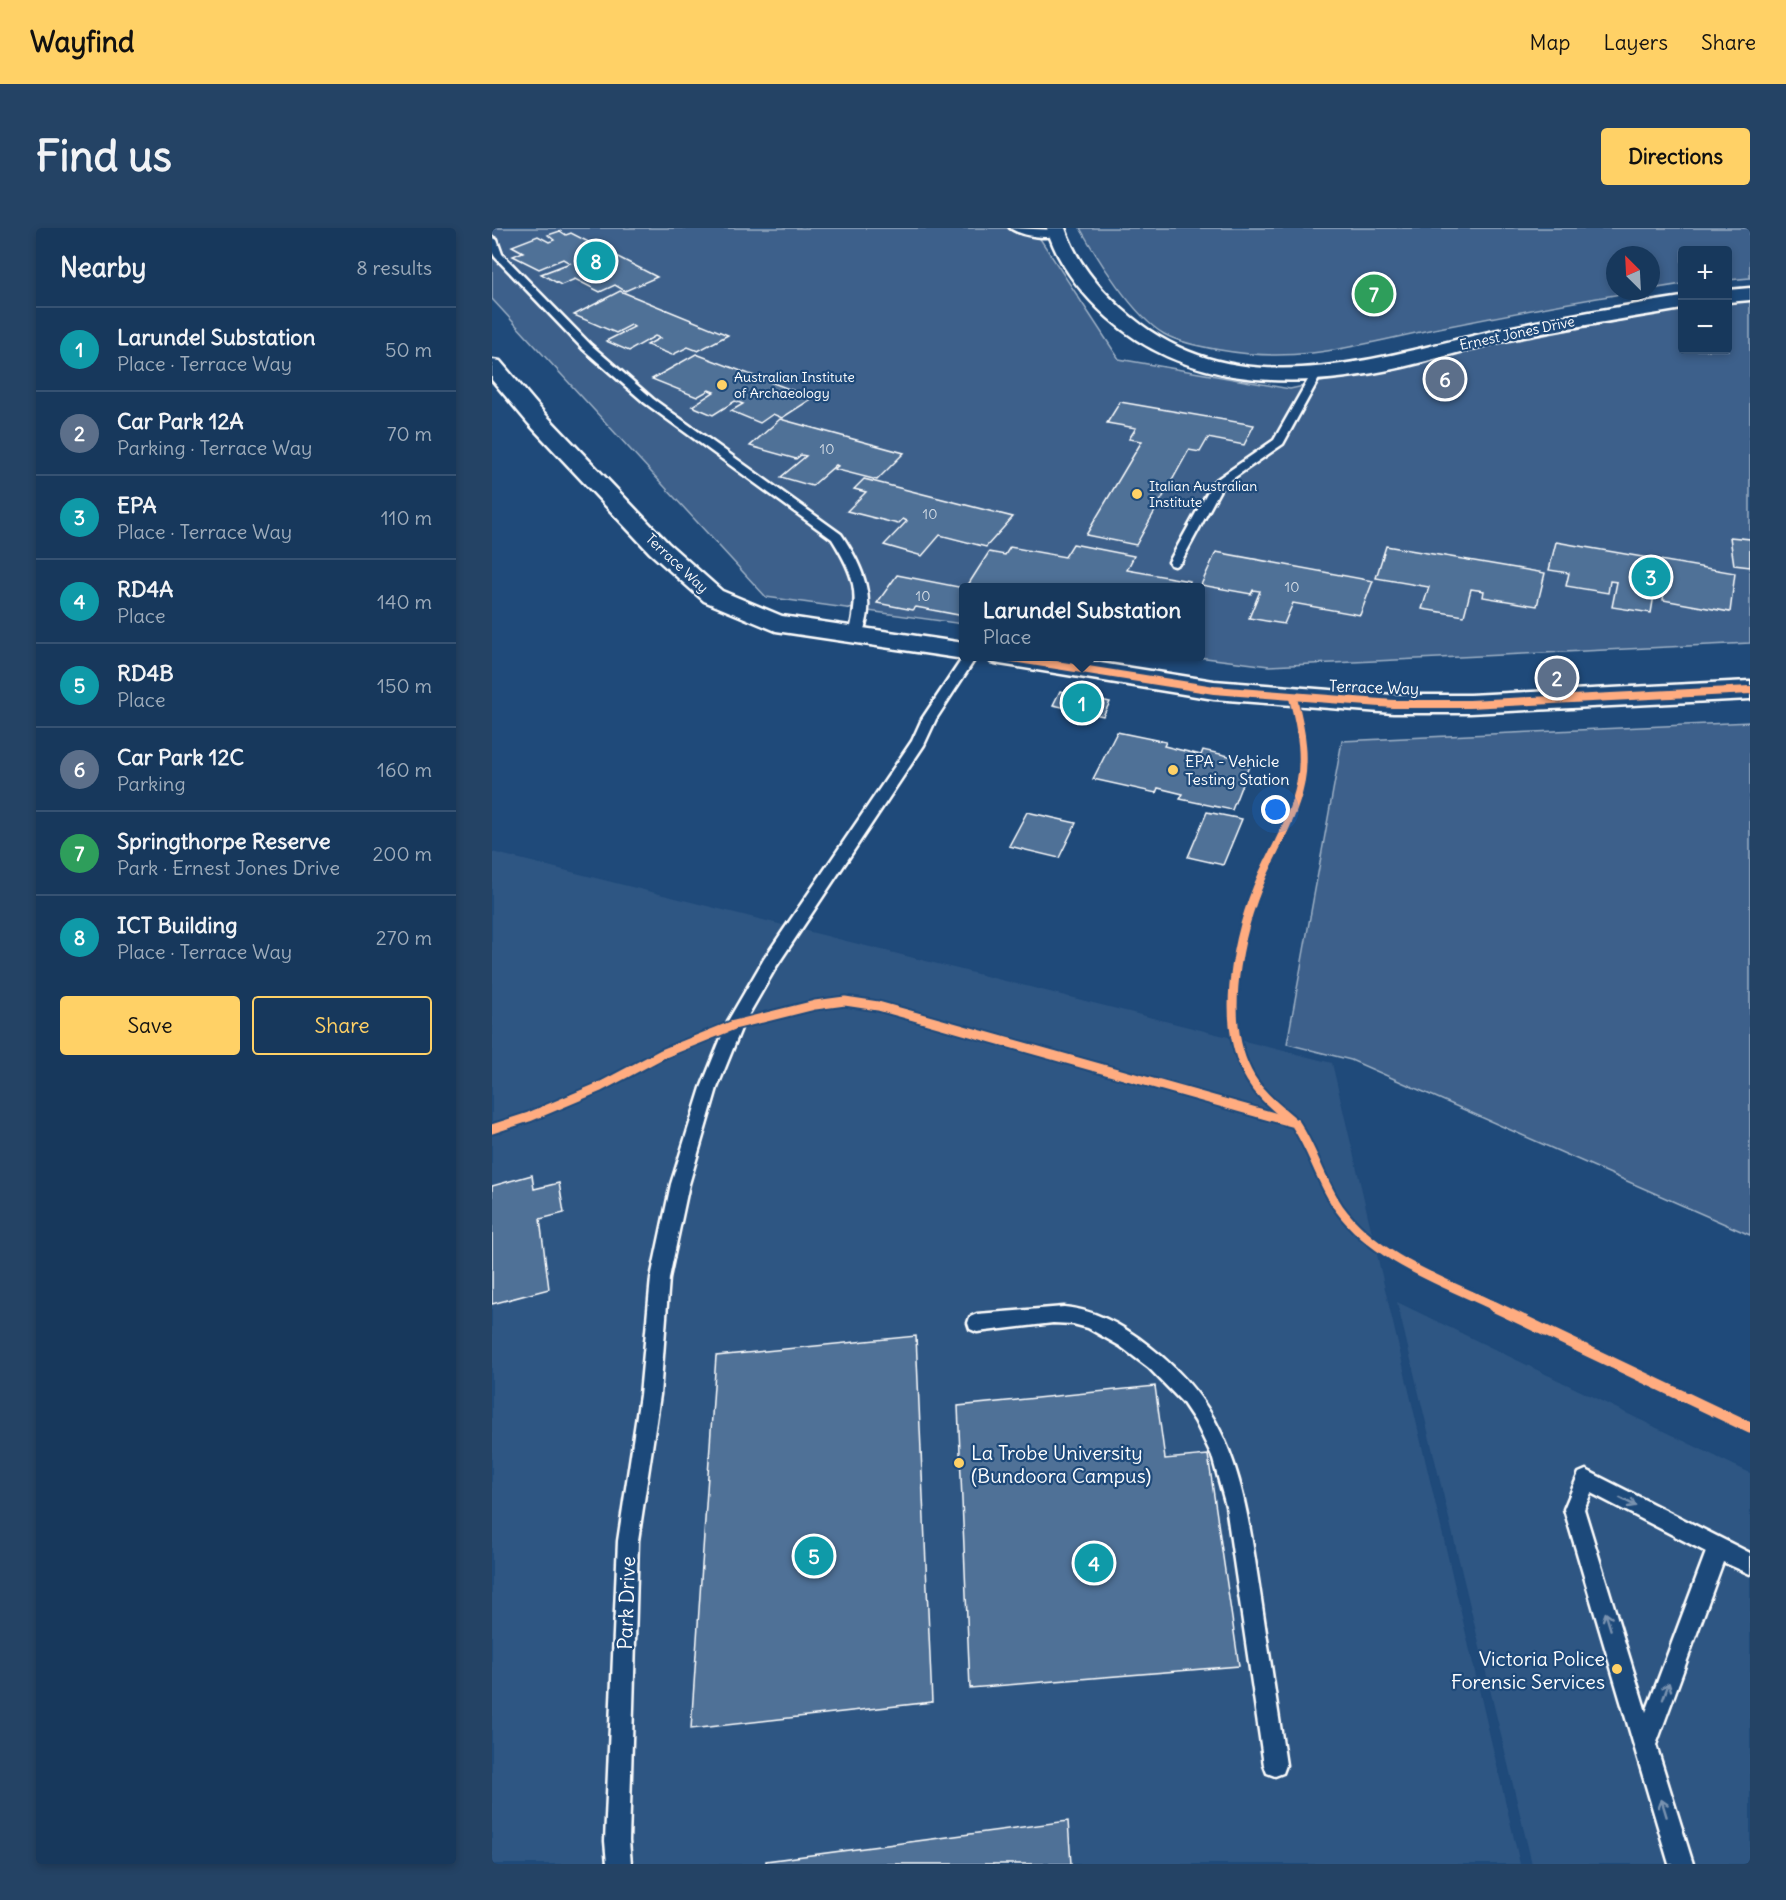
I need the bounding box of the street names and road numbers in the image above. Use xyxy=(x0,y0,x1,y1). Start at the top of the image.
street label: Ernest Jones Drive xyxy=(1458,312,1576,354)
street label: Terrace Way xyxy=(642,529,712,597)
street label: Terrace Way xyxy=(1329,675,1419,699)
street label: Park Drive xyxy=(612,1556,640,1650)

